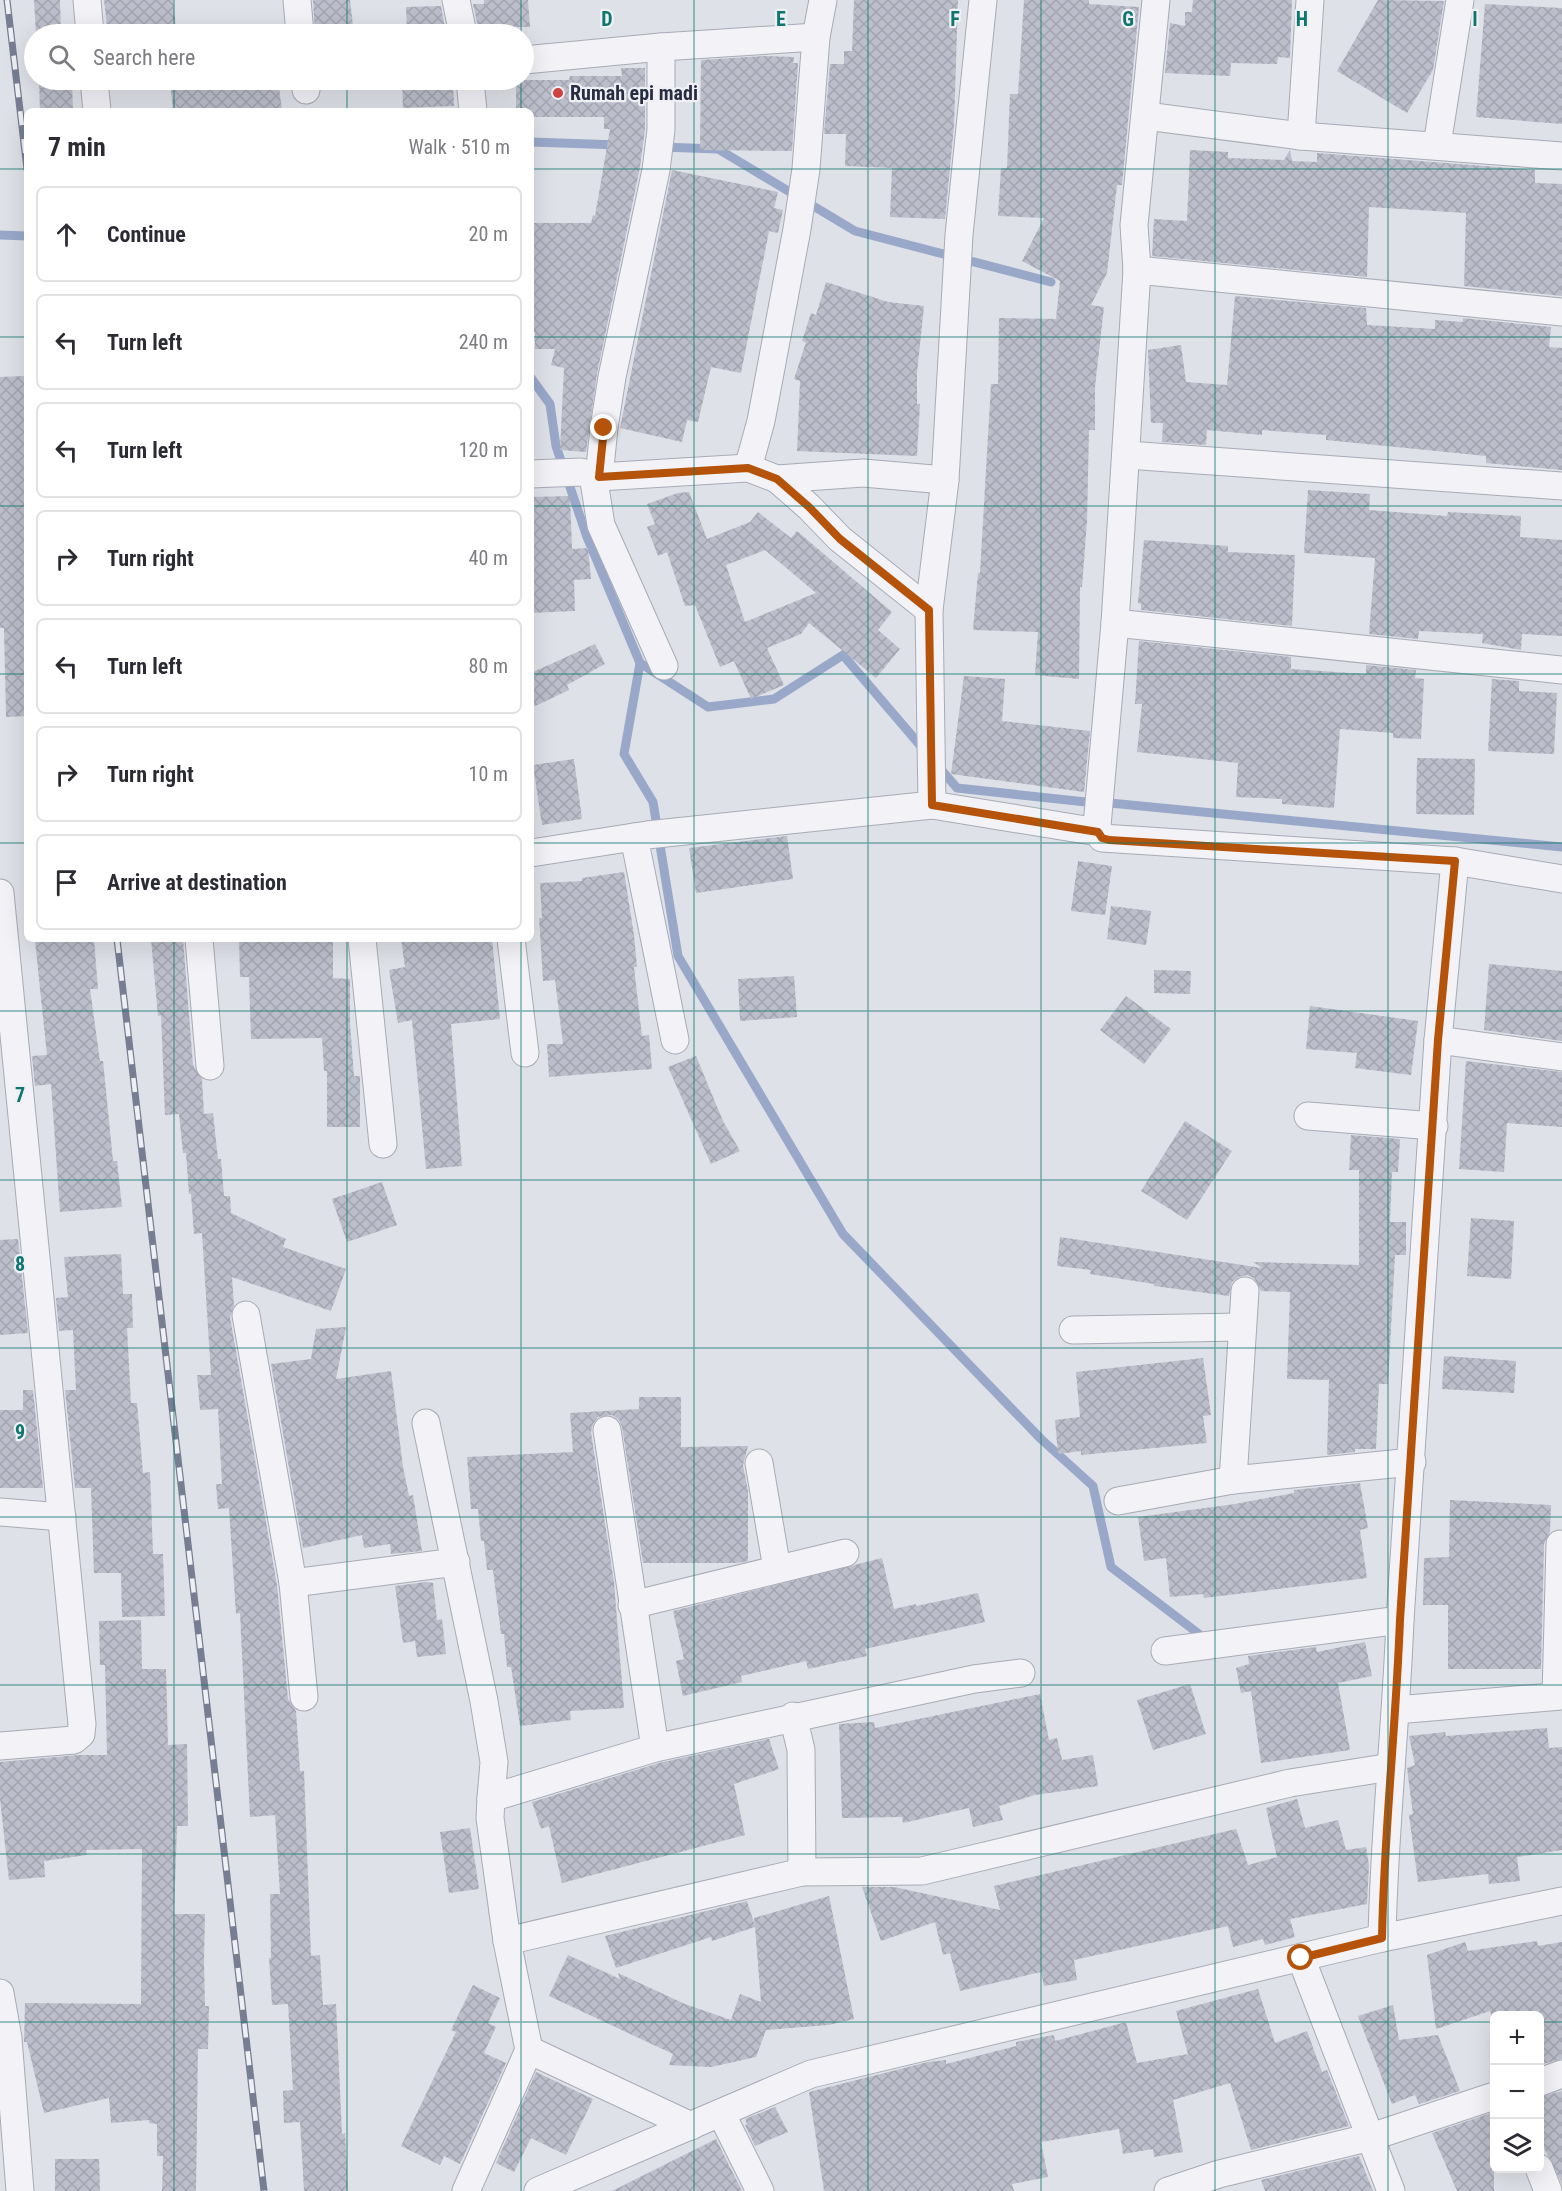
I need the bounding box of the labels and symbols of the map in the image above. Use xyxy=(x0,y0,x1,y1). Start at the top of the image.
text: D xyxy=(601,7,613,31)
text: E xyxy=(776,7,786,31)
text: F xyxy=(950,7,960,31)
text: G xyxy=(1122,7,1134,31)
text: H xyxy=(1296,7,1308,31)
text: I xyxy=(1472,7,1478,31)
place label: Rumah epi madi xyxy=(570,81,698,105)
marker: Rumah epi madi xyxy=(551,86,565,100)
route end xyxy=(590,414,616,440)
text: 7 xyxy=(15,1083,25,1107)
text: 8 xyxy=(15,1252,25,1276)
text: 9 xyxy=(15,1420,25,1444)
route start xyxy=(1287,1944,1313,1970)

